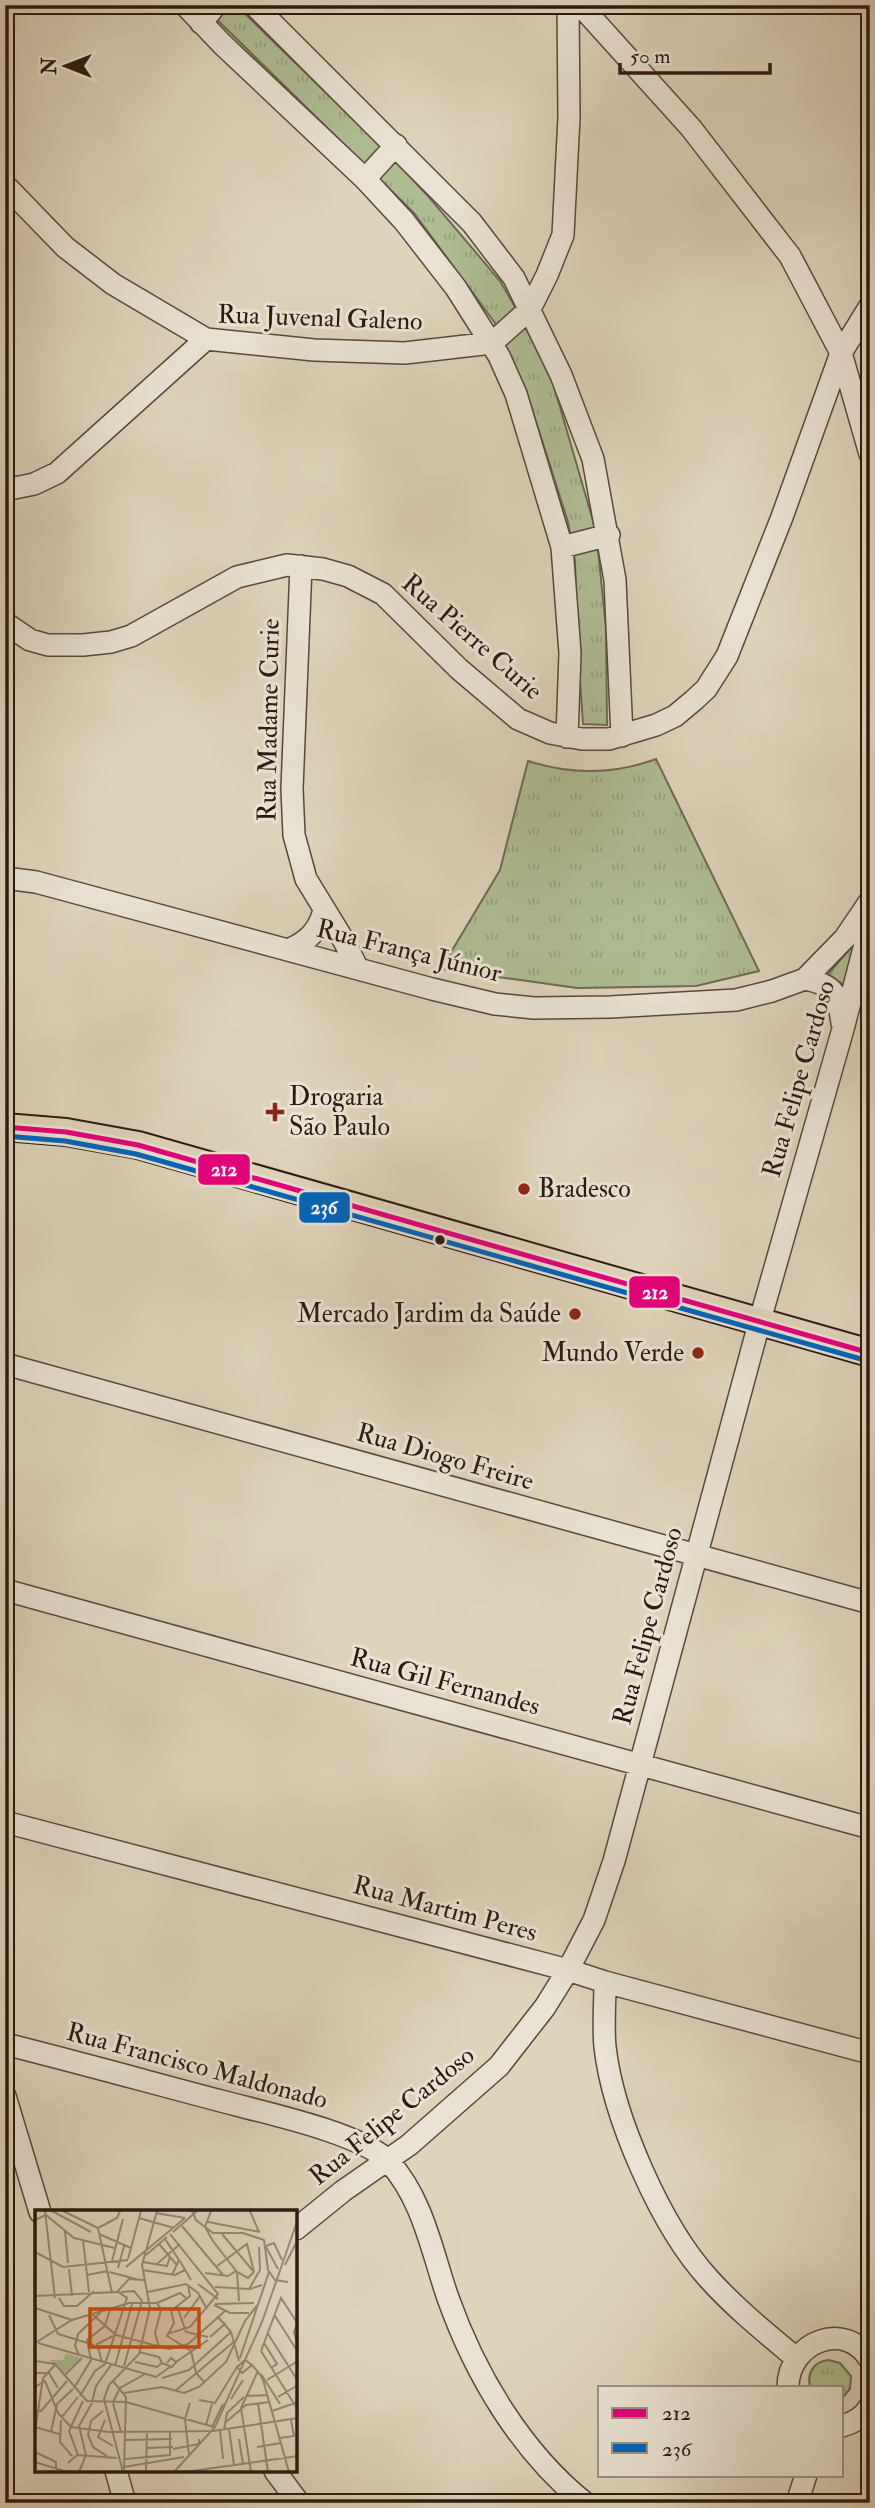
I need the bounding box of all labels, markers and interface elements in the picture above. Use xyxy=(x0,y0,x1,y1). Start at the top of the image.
north arrow xyxy=(32,32,102,102)
scale bar xyxy=(620,32,770,76)
text: 50 m xyxy=(630,43,671,70)
text: N xyxy=(38,57,62,76)
street label: Rua Juvenal Galeno xyxy=(217,298,423,338)
street label: Rua Pierre Curie xyxy=(395,567,549,707)
street label: Rua Madame Curie xyxy=(251,618,287,822)
street label: Rua França Júnior xyxy=(313,913,505,990)
street label: Rua Felipe Cardoso xyxy=(756,977,843,1181)
place label: Drogaria São Paulo xyxy=(289,1081,390,1143)
marker: Drogaria São Paulo xyxy=(267,1104,283,1120)
line badge: 212 xyxy=(197,1153,251,1186)
text: 212 xyxy=(211,1158,237,1182)
place label: Bradesco xyxy=(538,1173,631,1205)
marker: Bradesco xyxy=(516,1181,532,1197)
line badge: 236 xyxy=(298,1191,351,1224)
text: 236 xyxy=(311,1196,339,1220)
unlabelled marker xyxy=(433,1233,447,1247)
line badge: 212 xyxy=(628,1275,681,1309)
text: 212 xyxy=(642,1281,668,1305)
place label: Mercado Jardim da Saúde xyxy=(297,1298,561,1330)
marker: Mercado Jardim da Saúde xyxy=(567,1306,583,1322)
place label: Mundo Verde xyxy=(541,1337,684,1369)
marker: Mundo Verde xyxy=(690,1345,706,1361)
street label: Rua Diogo Freire xyxy=(353,1416,537,1498)
street label: Rua Felipe Cardoso xyxy=(606,1524,691,1729)
street label: Rua Gil Fernandes xyxy=(347,1641,543,1723)
street label: Rua Martim Peres xyxy=(350,1869,541,1949)
street label: Rua Francisco Maldonado xyxy=(63,2016,331,2116)
street label: Rua Felipe Cardoso xyxy=(303,2040,482,2193)
inset map xyxy=(35,2210,298,2473)
legend xyxy=(598,2386,844,2476)
text: 212 xyxy=(662,2400,691,2427)
text: 236 xyxy=(662,2436,693,2463)

